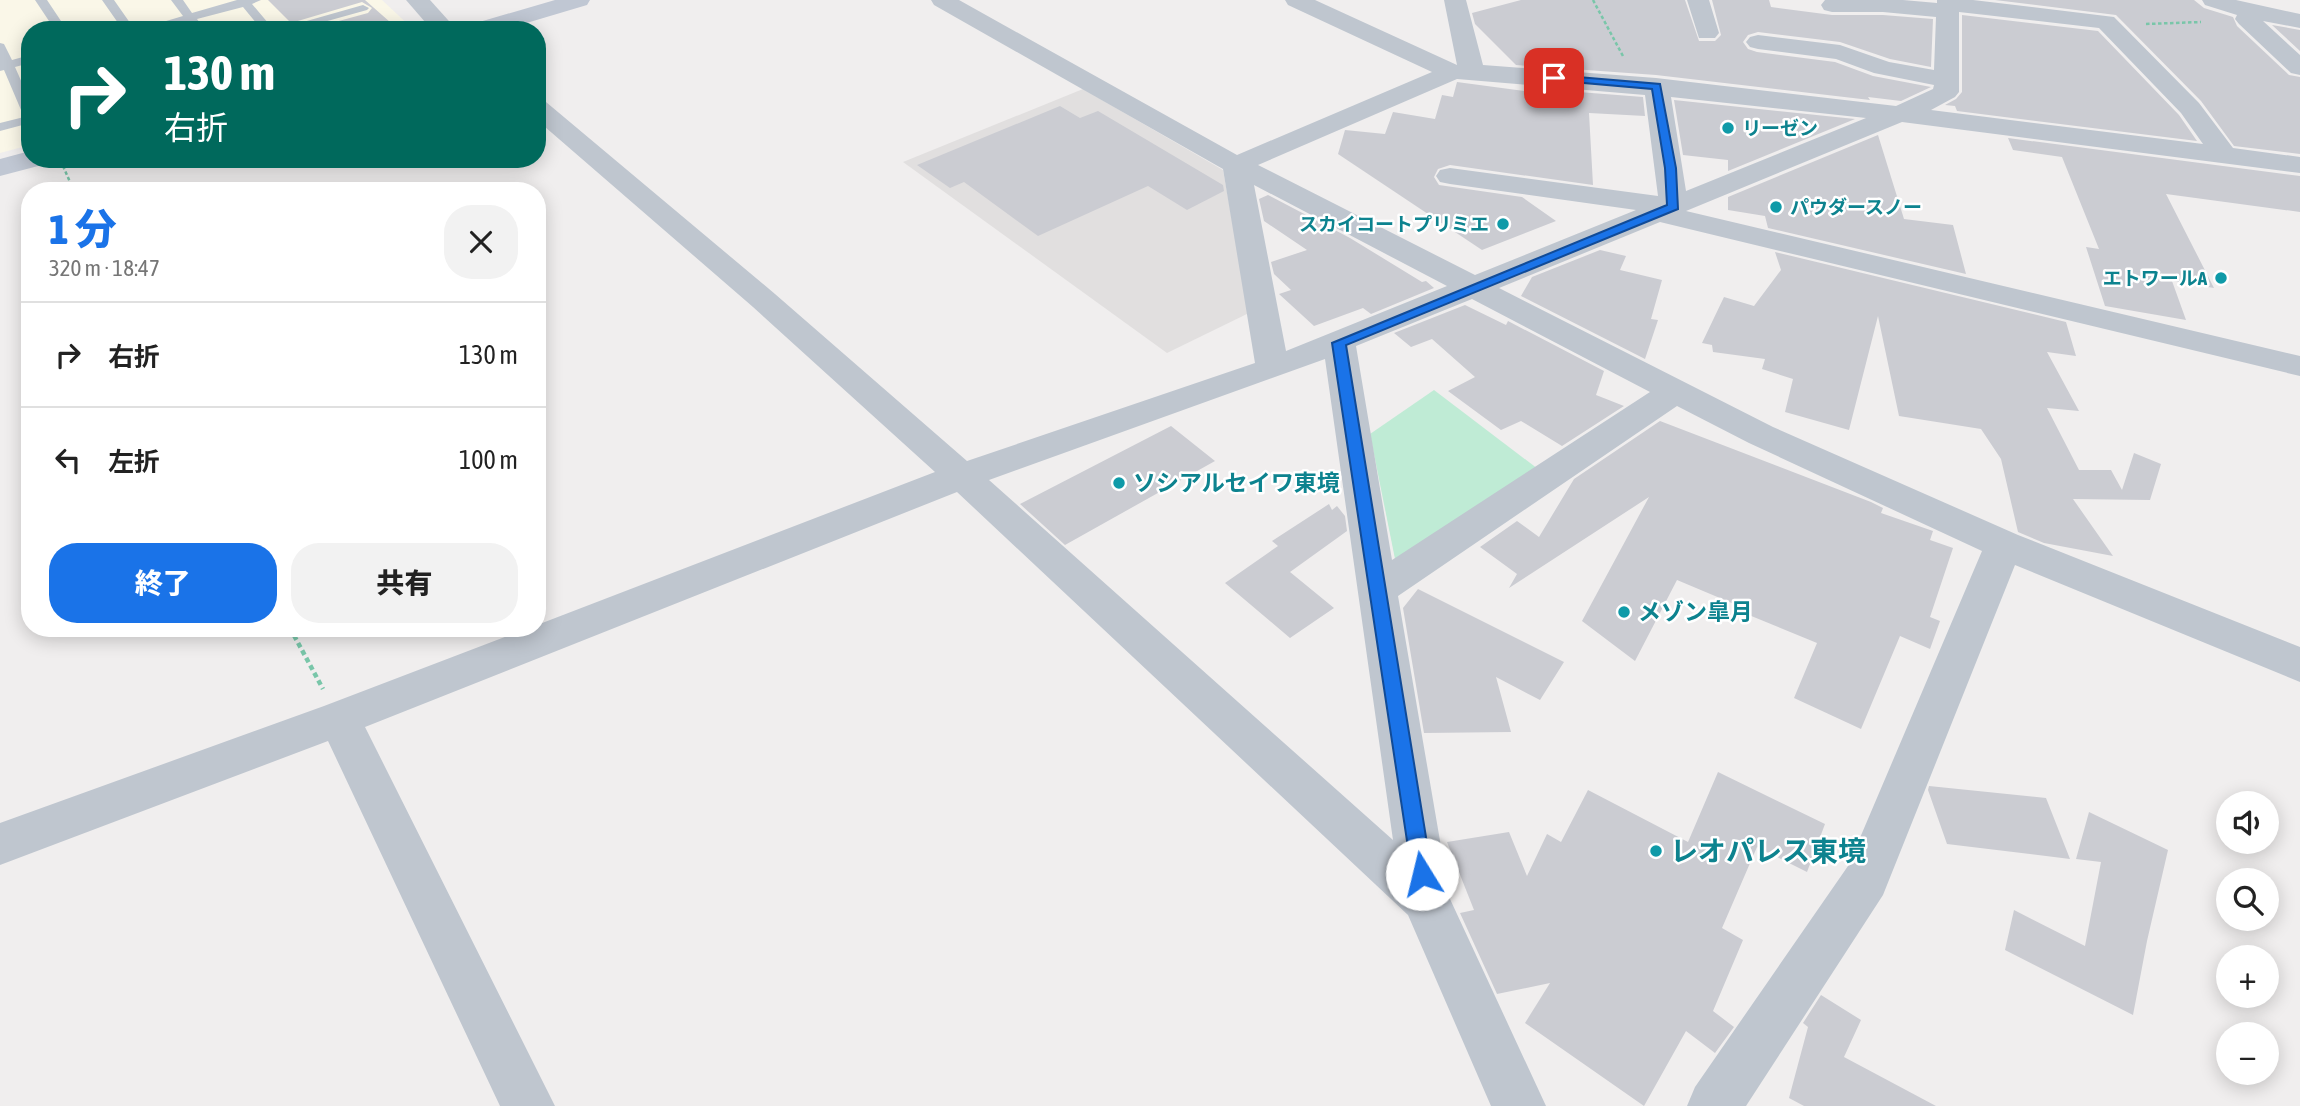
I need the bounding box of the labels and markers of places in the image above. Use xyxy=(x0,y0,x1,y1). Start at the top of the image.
pin xyxy=(1524,48,1584,108)
place label: リーゼン xyxy=(1742,117,1818,139)
marker: リーゼン xyxy=(1720,120,1736,136)
place label: パウダースノー xyxy=(1790,196,1922,218)
marker: パウダースノー xyxy=(1768,199,1784,215)
place label: スカイコートプリミエ xyxy=(1299,213,1489,235)
marker: スカイコートプリミエ xyxy=(1495,216,1511,232)
place label: エトワールA xyxy=(2103,267,2208,289)
marker: エトワールA xyxy=(2213,270,2229,286)
place label: ソシアルセイワ東境 xyxy=(1133,470,1340,496)
marker: ソシアルセイワ東境 xyxy=(1111,475,1127,491)
place label: メゾン皐月 xyxy=(1638,599,1753,625)
marker: メゾン皐月 xyxy=(1616,604,1632,620)
place label: レオパレス東境 xyxy=(1670,835,1866,867)
marker: レオパレス東境 xyxy=(1648,843,1664,859)

